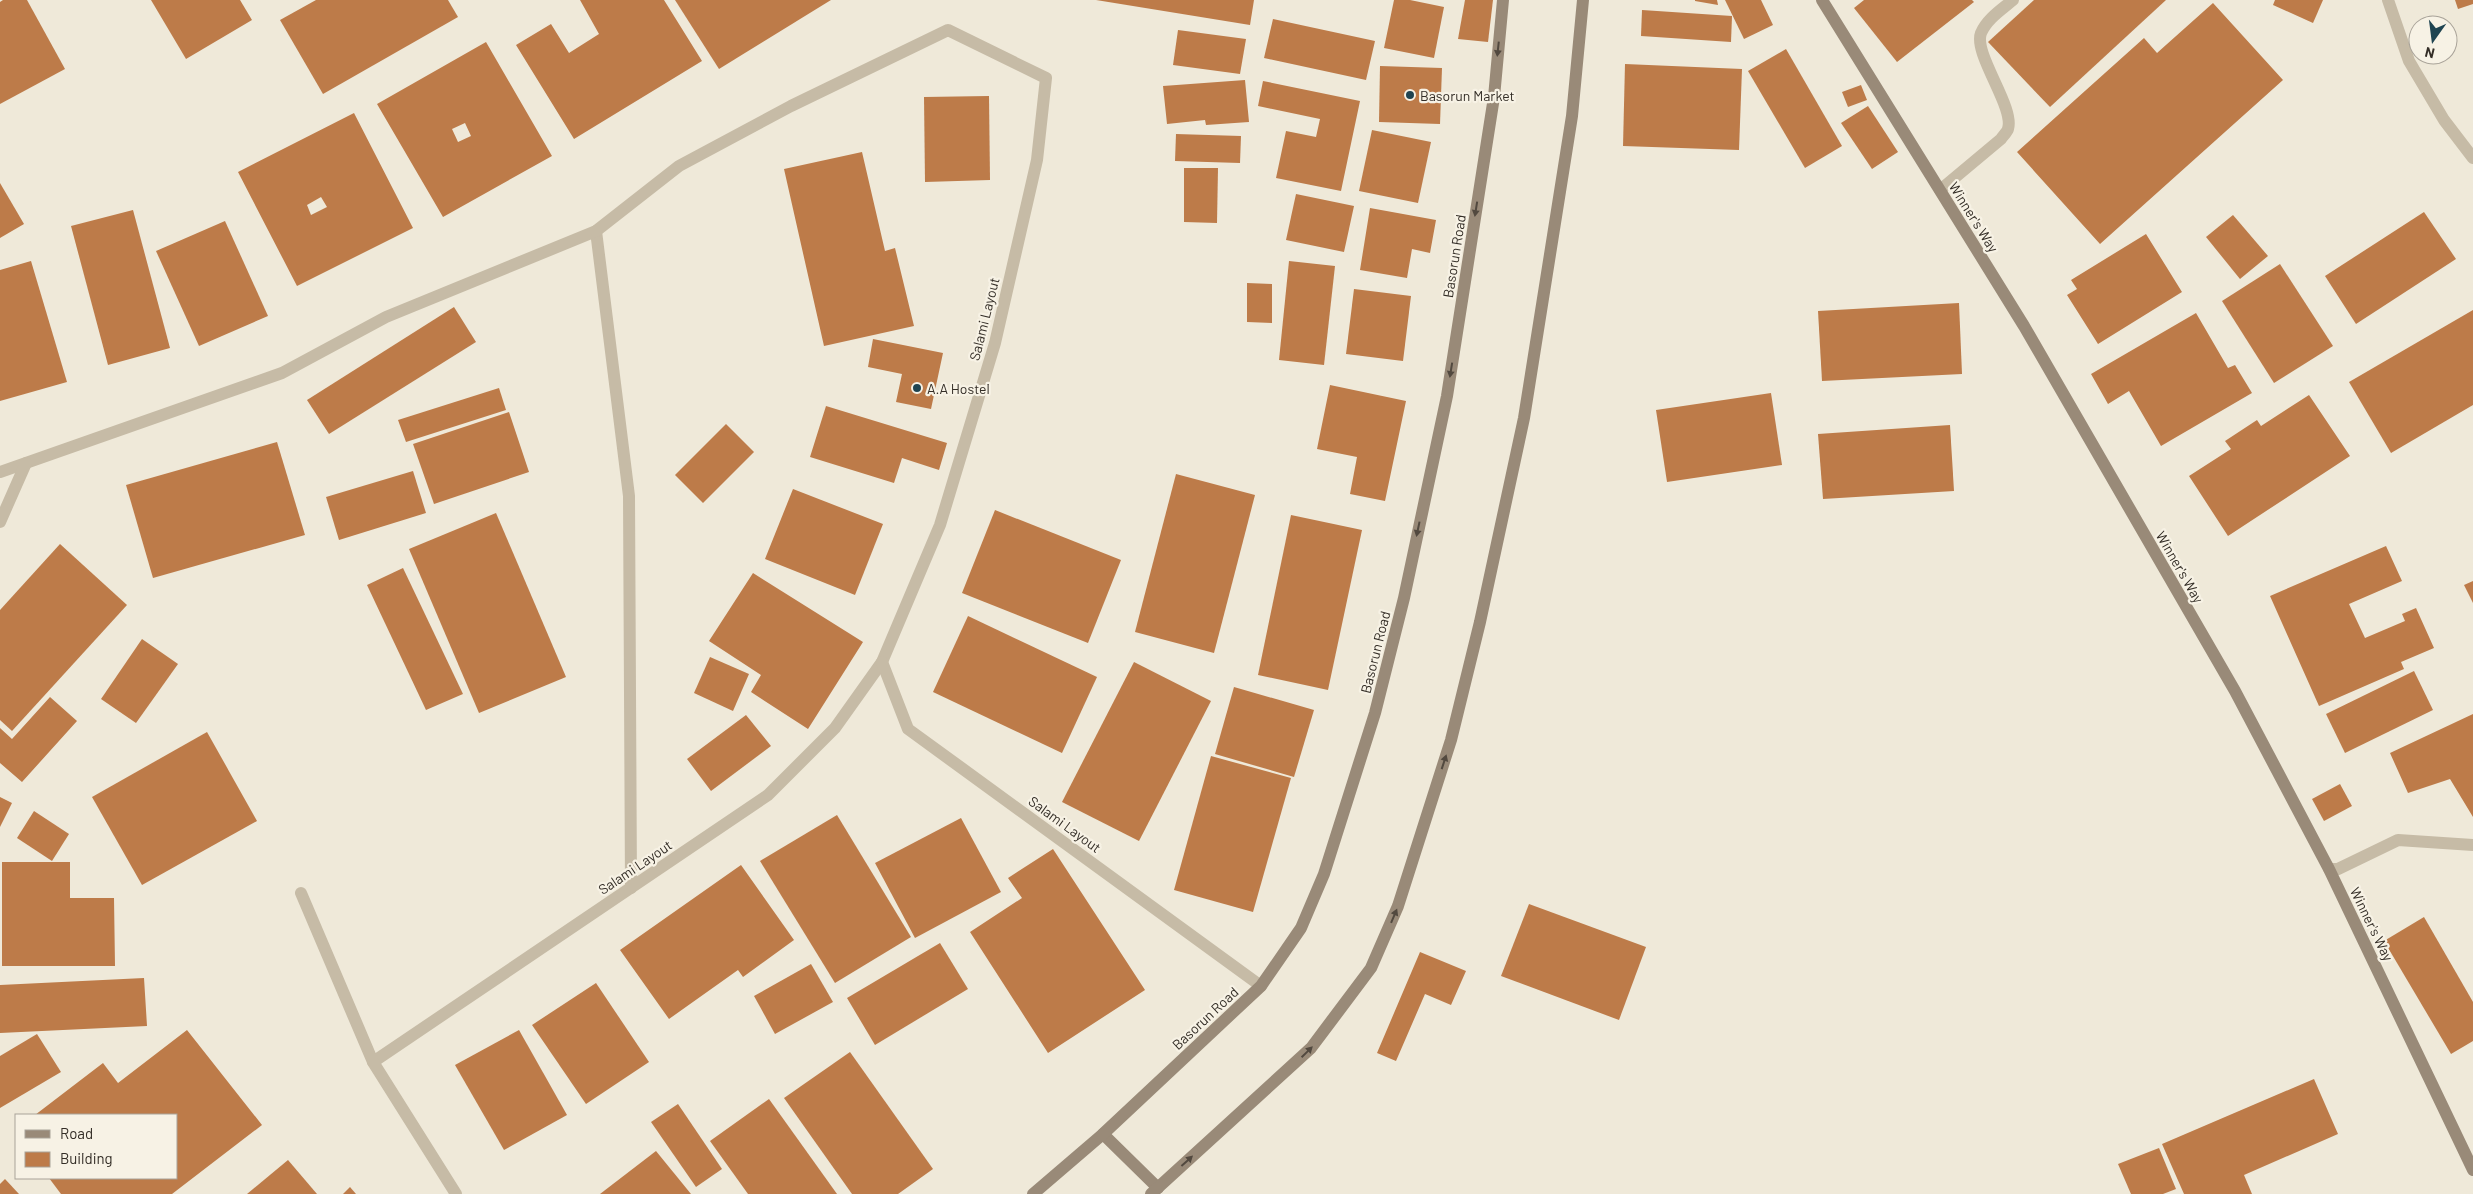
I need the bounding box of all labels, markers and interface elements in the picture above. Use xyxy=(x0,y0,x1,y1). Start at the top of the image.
north arrow xyxy=(2408,15,2458,65)
one-way arrow xyxy=(1494,41,1502,57)
text: N xyxy=(2423,44,2436,62)
place label: Basorun Market xyxy=(1420,87,1515,104)
marker: Basorun Market xyxy=(1404,89,1416,101)
street label: Winner's Way xyxy=(1946,179,2003,256)
one-way arrow xyxy=(1472,202,1480,218)
street label: Basorun Road xyxy=(1439,213,1469,299)
street label: Salami Layout xyxy=(965,276,1003,362)
one-way arrow xyxy=(1447,362,1455,378)
place label: A.A Hostel xyxy=(927,380,990,397)
marker: A.A Hostel xyxy=(911,382,923,394)
one-way arrow xyxy=(1414,522,1422,537)
street label: Winner's Way xyxy=(2153,528,2208,606)
street label: Basorun Road xyxy=(1357,609,1393,695)
one-way arrow xyxy=(1441,754,1449,769)
street label: Salami Layout xyxy=(1026,792,1104,856)
street label: Salami Layout xyxy=(595,836,675,898)
street label: Winner's Way xyxy=(2347,884,2397,964)
one-way arrow xyxy=(1390,908,1398,923)
street label: Basorun Road xyxy=(1168,983,1242,1053)
one-way arrow xyxy=(1300,1046,1312,1058)
legend xyxy=(15,1114,178,1179)
text: Road xyxy=(60,1124,93,1142)
text: Building xyxy=(60,1149,113,1167)
one-way arrow xyxy=(1180,1156,1193,1167)

